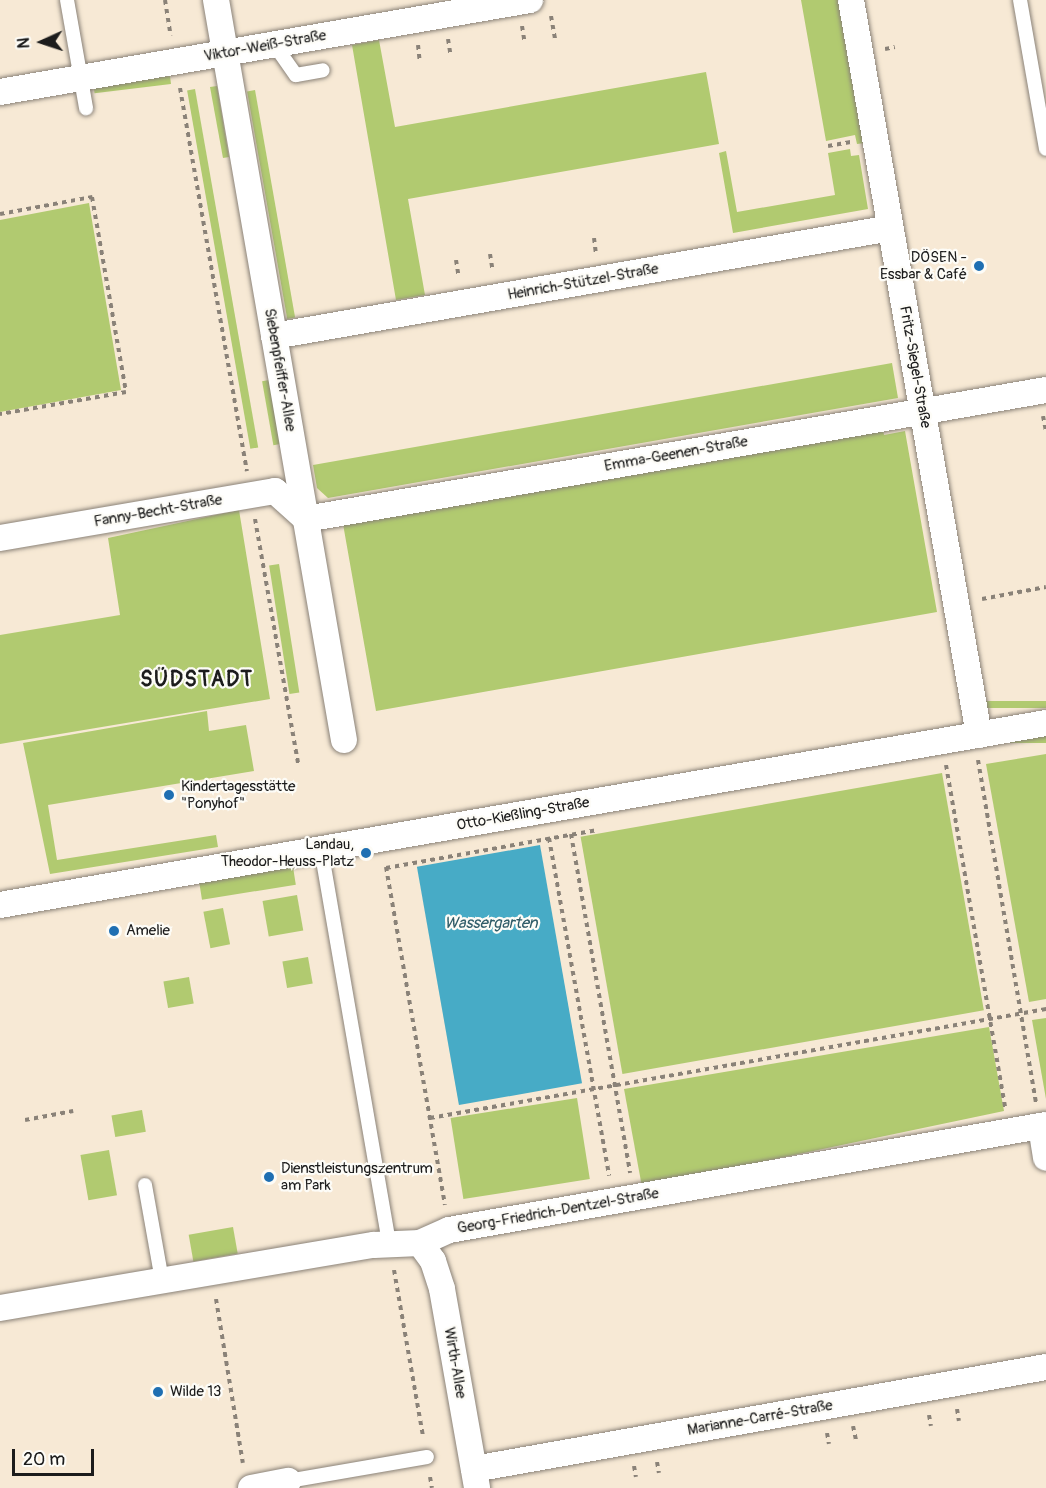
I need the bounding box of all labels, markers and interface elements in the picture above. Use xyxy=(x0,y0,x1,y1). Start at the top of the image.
north arrow xyxy=(12,12,72,72)
street label: Viktor-Weiß-Straße xyxy=(202,26,328,66)
text: N xyxy=(14,37,34,49)
place label: DÖSEN - Essbar & Café xyxy=(880,248,967,283)
marker: DÖSEN - Essbar & Café xyxy=(972,259,986,273)
street label: Heinrich-Stützel-Straße xyxy=(506,260,660,304)
street label: Fritz-Siegel-Straße xyxy=(895,305,935,429)
street label: Siebenpfeiffer-Allee xyxy=(260,307,300,433)
street label: Emma-Geenen-Straße xyxy=(603,433,749,475)
street label: Fanny-Becht-Straße xyxy=(93,491,223,531)
district label: SÜDSTADT xyxy=(140,667,254,693)
place label: Kindertagesstätte "Ponyhof" xyxy=(181,777,295,812)
marker: Kindertagesstätte "Ponyhof" xyxy=(162,788,176,802)
street label: Otto-Kießling-Straße xyxy=(455,793,591,835)
place label: Landau, Theodor-Heuss-Platz xyxy=(221,835,354,870)
marker: Landau, Theodor-Heuss-Platz xyxy=(359,846,373,860)
water label: Wassergarten xyxy=(444,913,538,933)
place label: Amelie xyxy=(126,922,170,940)
marker: Amelie xyxy=(107,924,121,938)
place label: Dienstleistungszentrum am Park xyxy=(281,1159,433,1194)
marker: Dienstleistungszentrum am Park xyxy=(262,1170,276,1184)
street label: Georg-Friedrich-Dentzel-Straße xyxy=(456,1184,660,1238)
street label: Wirth-Allee xyxy=(440,1326,470,1400)
place label: Wilde 13 xyxy=(170,1383,221,1401)
marker: Wilde 13 xyxy=(151,1385,165,1399)
street label: Marianne-Carré-Straße xyxy=(686,1396,834,1440)
scale bar xyxy=(15,1437,98,1475)
text: 20 m xyxy=(23,1448,65,1471)

